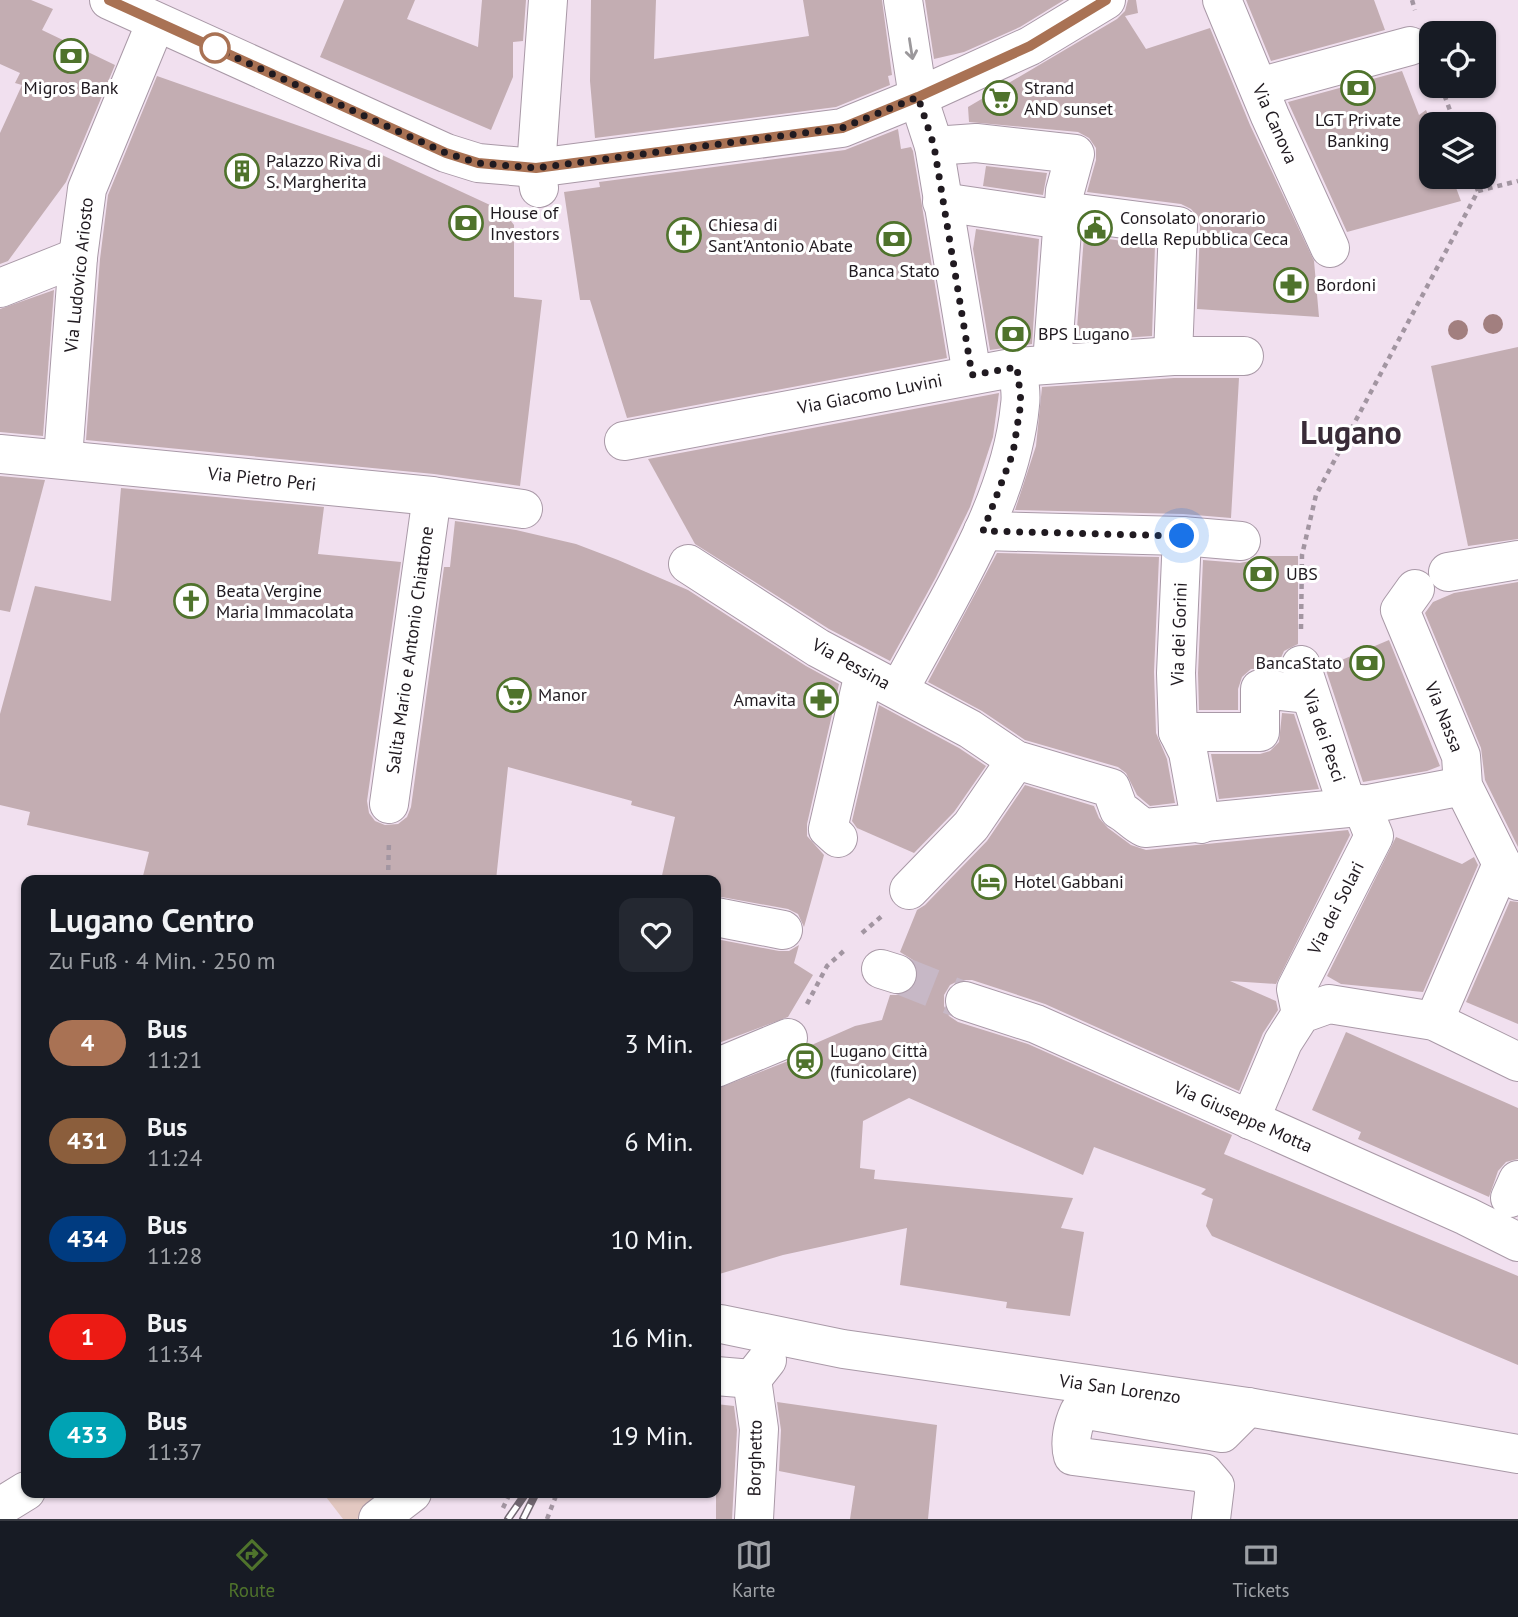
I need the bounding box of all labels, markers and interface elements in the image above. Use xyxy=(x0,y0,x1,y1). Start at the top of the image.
map controls xyxy=(1419,21,1496,189)
button: locate xyxy=(1419,21,1496,98)
unlabelled marker xyxy=(200,33,230,63)
bank icon: Migros Bank xyxy=(52,37,90,75)
one-way arrow xyxy=(905,37,918,60)
bank icon: LGT Private Banking xyxy=(1339,69,1377,107)
place label: Migros Bank xyxy=(24,76,119,99)
place label: Strand AND sunset xyxy=(1024,76,1113,120)
supermarket icon: Strand AND sunset xyxy=(981,79,1019,117)
street label: Via Canova xyxy=(1247,80,1303,167)
place label: LGT Private Banking xyxy=(1315,108,1401,152)
button: layers xyxy=(1419,112,1496,189)
place label: Palazzo Riva di S. Margherita xyxy=(266,149,381,193)
building icon: Palazzo Riva di S. Margherita xyxy=(223,152,261,190)
street label: Via Ludovico Ariosto xyxy=(59,196,98,355)
place label: House of Investors xyxy=(490,201,560,245)
bank icon: House of Investors xyxy=(447,204,485,242)
place label: Consolato onorario della Repubblica Ceca xyxy=(1120,206,1289,250)
public building icon: Consolato onorario della Repubblica Ceca xyxy=(1076,209,1114,247)
place label: Chiesa di Sant'Antonio Abate xyxy=(708,213,853,257)
church icon: Chiesa di Sant'Antonio Abate xyxy=(665,216,703,254)
bank icon: Banca Stato xyxy=(875,220,913,258)
place label: Banca Stato xyxy=(848,259,940,282)
pharmacy icon: Bordoni xyxy=(1272,266,1310,304)
place label: Bordoni xyxy=(1316,273,1376,296)
bank icon: BPS Lugano xyxy=(994,315,1032,353)
place label: BPS Lugano xyxy=(1038,322,1130,345)
street label: Via Giacomo Luvini xyxy=(795,368,944,419)
district label: Lugano xyxy=(1300,411,1402,453)
street label: Via Pietro Peri xyxy=(206,461,317,496)
your location xyxy=(1164,518,1199,553)
street label: Salita Mario e Antonio Chiattone xyxy=(381,525,438,775)
bank icon: UBS xyxy=(1242,555,1280,593)
place label: UBS xyxy=(1286,562,1318,585)
place label: Beata Vergine Maria Immacolata xyxy=(216,579,354,623)
church icon: Beata Vergine Maria Immacolata xyxy=(172,582,210,620)
street label: Via dei Gorini xyxy=(1165,582,1192,687)
street label: Via Pessina xyxy=(807,632,894,694)
bank icon: BancaStato xyxy=(1348,644,1386,682)
place label: BancaStato xyxy=(1256,651,1342,674)
supermarket icon: Manor xyxy=(495,676,533,714)
street label: Via Nassa xyxy=(1420,677,1469,755)
pharmacy icon: Amavita xyxy=(802,681,840,719)
place label: Manor xyxy=(538,683,587,706)
street label: Via dei Pesci xyxy=(1298,686,1351,785)
place label: Amavita xyxy=(733,688,796,711)
street label: Via dei Solari xyxy=(1302,857,1369,959)
hotel icon: Hotel Gabbani xyxy=(970,863,1008,901)
place label: Hotel Gabbani xyxy=(1014,870,1124,893)
text: Lugano Centro xyxy=(49,898,254,941)
button: heart xyxy=(619,898,693,972)
text: Zu Fuß · 4 Min. · 250 m xyxy=(49,946,275,975)
text: Bus xyxy=(147,1012,187,1045)
text: 4 xyxy=(81,1027,94,1058)
text: 3 Min. xyxy=(625,1027,693,1060)
place label: Lugano Città (funicolare) xyxy=(830,1039,928,1083)
station icon: Lugano Città (funicolare) xyxy=(786,1042,824,1080)
text: 11:21 xyxy=(147,1045,202,1074)
street label: Via Giuseppe Motta xyxy=(1169,1075,1316,1157)
text: Bus xyxy=(147,1110,187,1143)
text: 431 xyxy=(67,1125,108,1156)
text: 6 Min. xyxy=(625,1125,693,1158)
text: 11:24 xyxy=(147,1143,202,1172)
text: Bus xyxy=(147,1208,187,1241)
text: 434 xyxy=(67,1223,108,1254)
text: 10 Min. xyxy=(610,1223,693,1256)
text: 11:28 xyxy=(147,1241,202,1270)
text: Bus xyxy=(147,1306,187,1339)
text: 1 xyxy=(81,1321,94,1352)
text: 16 Min. xyxy=(610,1321,693,1354)
text: 11:34 xyxy=(147,1339,202,1368)
street label: Via San Lorenzo xyxy=(1057,1368,1182,1408)
text: Bus xyxy=(147,1404,187,1437)
text: 433 xyxy=(67,1419,108,1450)
text: 19 Min. xyxy=(610,1419,693,1452)
street label: Borghetto xyxy=(742,1419,767,1496)
text: 11:37 xyxy=(147,1437,202,1466)
tab: Route xyxy=(228,1536,275,1602)
tab: Karte xyxy=(732,1536,775,1602)
tab: Tickets xyxy=(1232,1536,1290,1602)

